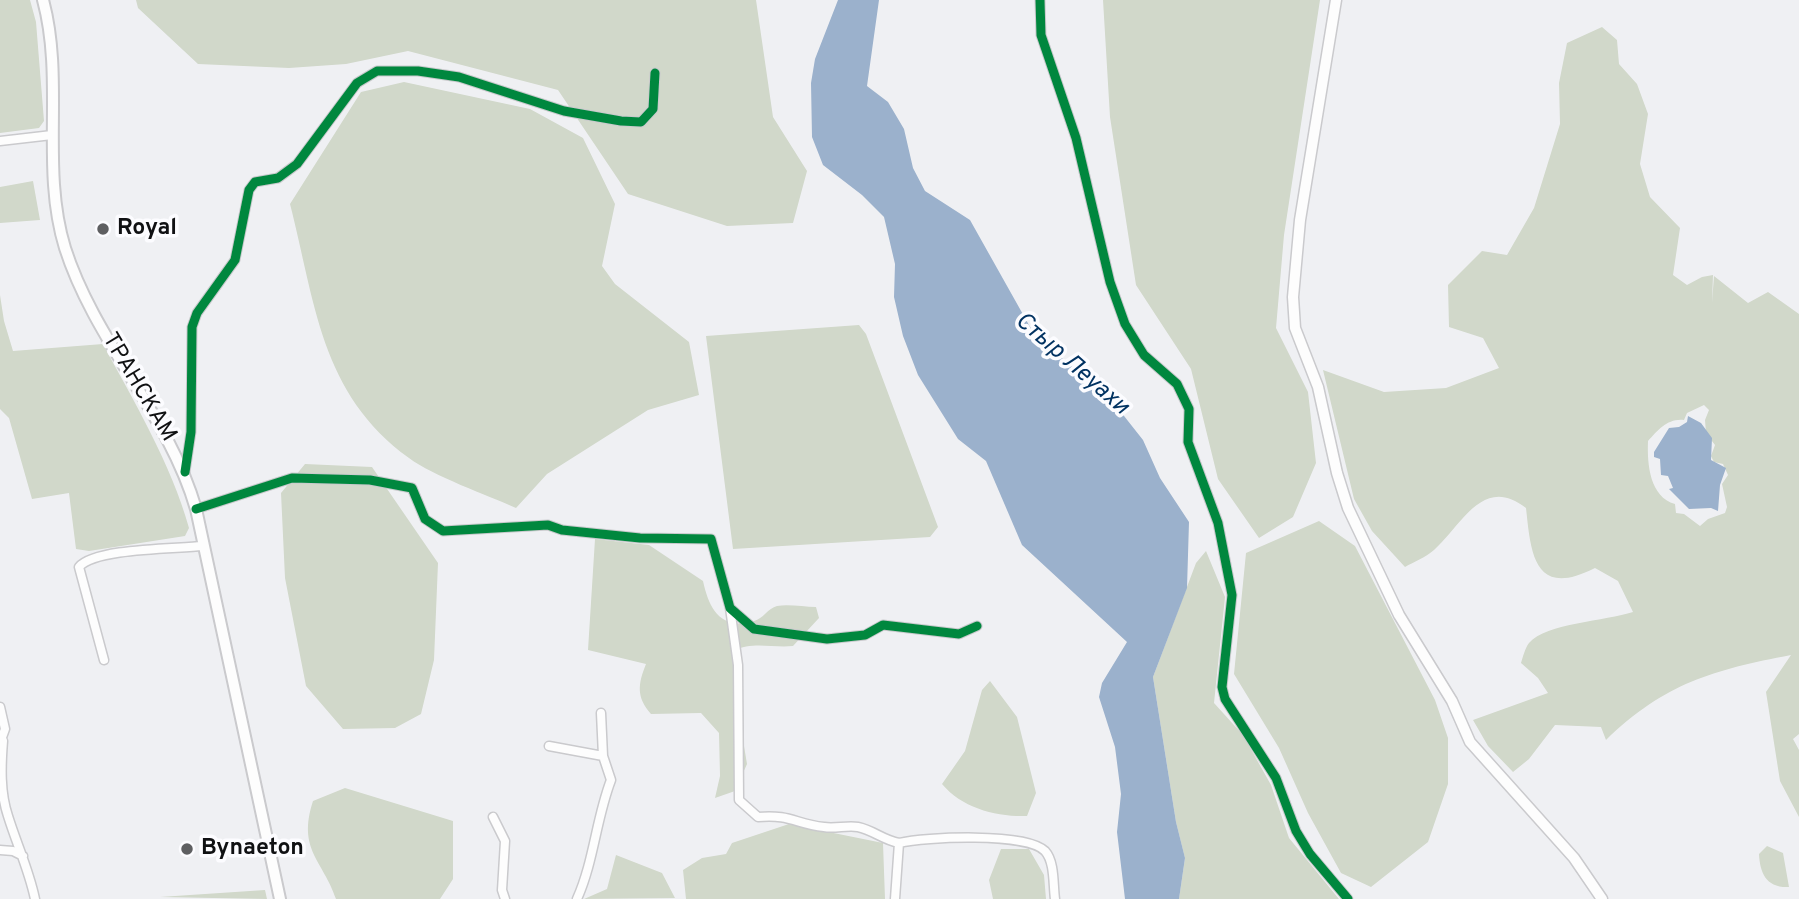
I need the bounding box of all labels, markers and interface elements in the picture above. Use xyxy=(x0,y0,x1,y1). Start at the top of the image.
place label: Royal xyxy=(117,215,177,243)
marker: Royal xyxy=(95,221,111,237)
water label: Стыр Леуахи xyxy=(1008,308,1134,422)
street label: ТРАНСКАМ xyxy=(95,329,181,447)
place label: Bynaeton xyxy=(201,835,304,863)
marker: Bynaeton xyxy=(179,841,195,857)

